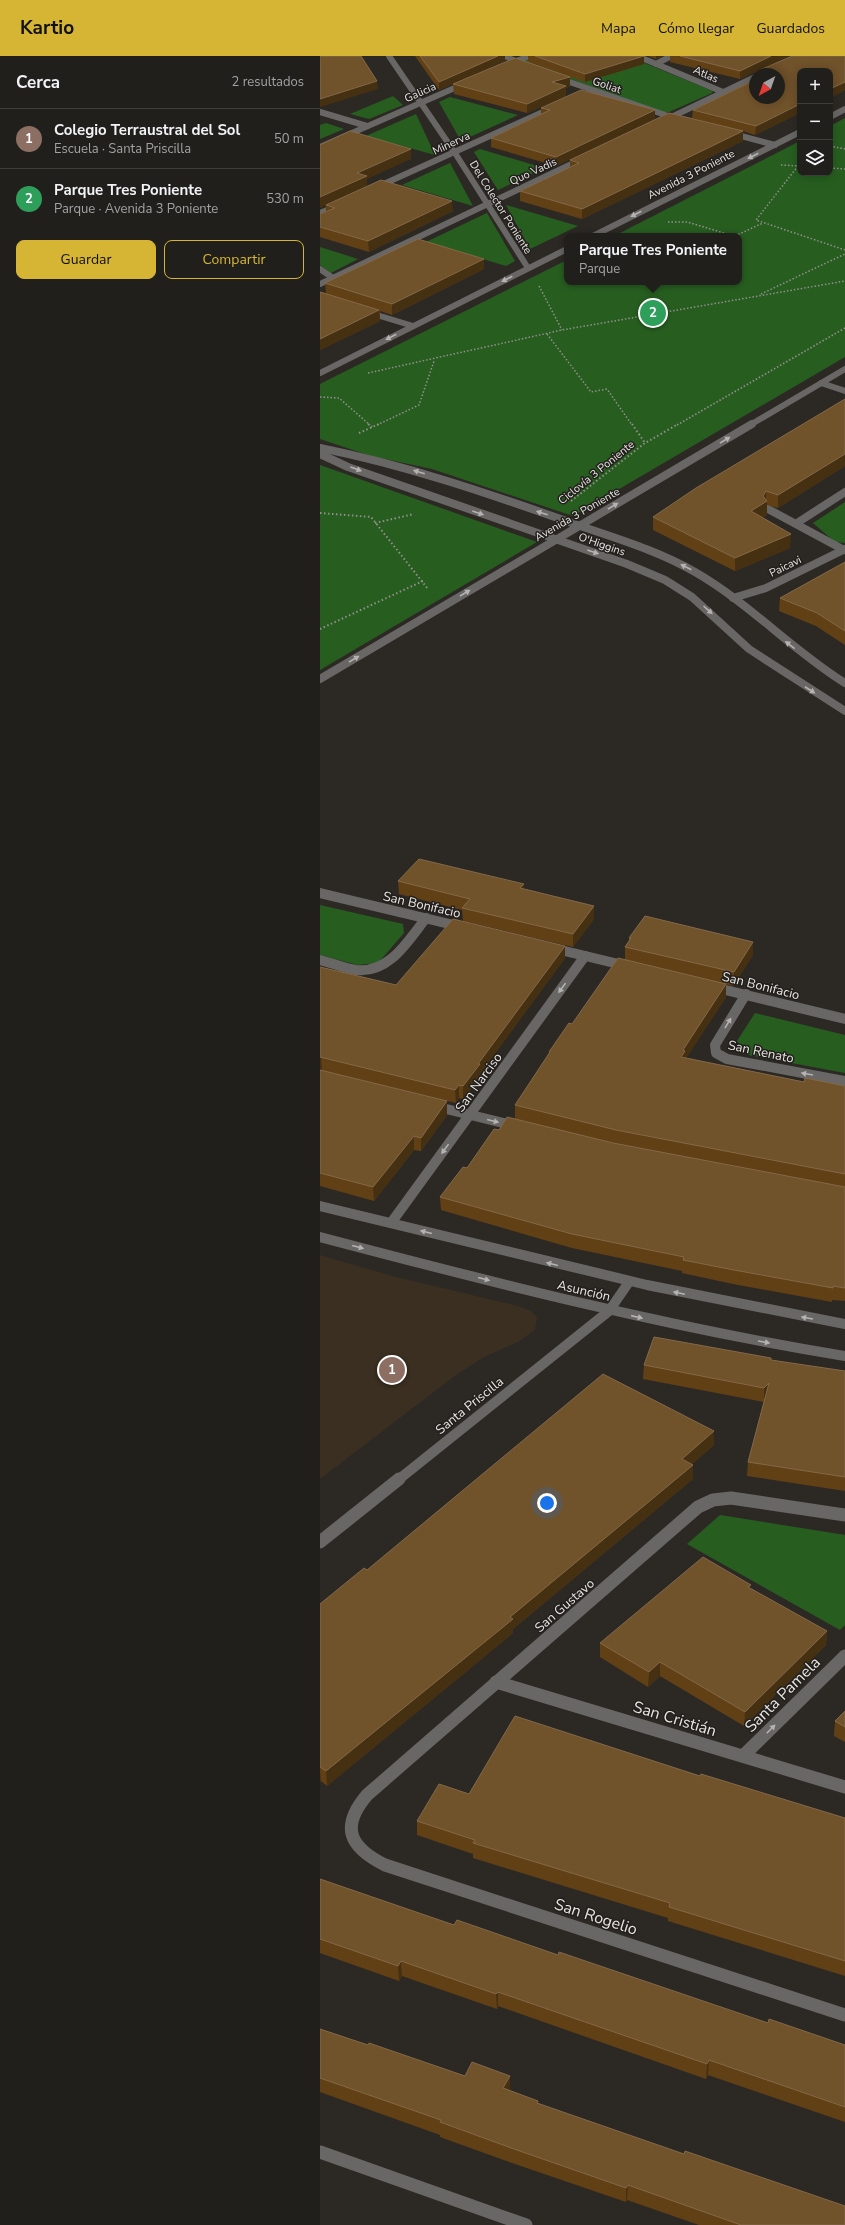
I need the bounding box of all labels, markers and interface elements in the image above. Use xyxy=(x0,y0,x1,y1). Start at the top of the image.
text: Kartio xyxy=(20,15,74,41)
text: Mapa xyxy=(601,19,636,38)
text: Cómo llegar xyxy=(658,19,734,38)
text: Guardados xyxy=(756,19,825,38)
street label: Atlas xyxy=(691,62,721,86)
north arrow xyxy=(749,68,785,104)
map controls xyxy=(797,68,833,176)
button: + xyxy=(797,68,833,104)
text: Cerca xyxy=(16,71,60,94)
text: 2 resultados xyxy=(232,73,304,91)
street label: Goliat xyxy=(590,74,623,97)
street label: Galicia xyxy=(402,79,439,106)
button: − xyxy=(797,104,833,140)
text: Colegio Terraustral del Sol xyxy=(54,120,240,140)
street label: Minerva xyxy=(430,128,473,159)
text: 1 xyxy=(25,130,33,148)
text: 50 m xyxy=(274,130,304,148)
text: Escuela · Santa Priscilla xyxy=(54,140,191,158)
button: layers xyxy=(797,140,833,176)
street label: Avenida 3 Poniente xyxy=(645,146,737,203)
one-way arrow xyxy=(747,153,758,159)
street label: Quo Vadis xyxy=(507,154,559,189)
street label: Del Colector Poniente xyxy=(466,158,535,257)
text: Parque Tres Poniente xyxy=(54,180,202,200)
text: 2 xyxy=(25,190,33,208)
text: 530 m xyxy=(266,190,304,208)
text: Parque · Avenida 3 Poniente xyxy=(54,200,218,218)
one-way arrow xyxy=(631,211,642,217)
popup xyxy=(564,233,742,285)
button: Guardar xyxy=(16,240,156,279)
button: Compartir xyxy=(164,240,304,279)
text: Parque Tres Poniente xyxy=(579,240,727,260)
text: Parque xyxy=(579,260,620,278)
one-way arrow xyxy=(501,276,513,282)
pin: 2 xyxy=(640,298,666,328)
one-way arrow xyxy=(385,334,397,340)
one-way arrow xyxy=(719,436,731,443)
street label: Ciclovía 3 Poniente xyxy=(555,437,638,508)
one-way arrow xyxy=(350,467,362,473)
one-way arrow xyxy=(412,469,424,475)
street label: Avenida 3 Poniente xyxy=(532,484,623,545)
one-way arrow xyxy=(608,502,618,510)
one-way arrow xyxy=(473,510,485,516)
one-way arrow xyxy=(536,510,548,516)
street label: O'Higgins xyxy=(576,529,627,560)
one-way arrow xyxy=(587,549,599,555)
street label: Paicavi xyxy=(767,552,804,581)
one-way arrow xyxy=(680,564,692,570)
one-way arrow xyxy=(459,589,471,596)
one-way arrow xyxy=(703,605,713,614)
one-way arrow xyxy=(784,640,795,649)
one-way arrow xyxy=(348,656,360,663)
one-way arrow xyxy=(805,686,815,694)
street label: San Bonifacio xyxy=(381,887,463,923)
street label: San Bonifacio xyxy=(720,968,801,1004)
one-way arrow xyxy=(558,982,566,993)
one-way arrow xyxy=(724,1017,731,1029)
street label: San Renato xyxy=(726,1036,795,1068)
street label: San Narciso xyxy=(451,1049,506,1116)
one-way arrow xyxy=(801,1071,813,1077)
one-way arrow xyxy=(487,1118,499,1124)
one-way arrow xyxy=(441,1144,449,1155)
one-way arrow xyxy=(420,1229,432,1235)
one-way arrow xyxy=(352,1244,364,1250)
one-way arrow xyxy=(546,1261,558,1267)
one-way arrow xyxy=(478,1276,490,1282)
street label: Asunción xyxy=(555,1276,612,1306)
one-way arrow xyxy=(673,1289,685,1295)
one-way arrow xyxy=(631,1315,643,1321)
one-way arrow xyxy=(800,1315,813,1321)
one-way arrow xyxy=(758,1339,771,1345)
pin: 1 xyxy=(379,1355,405,1385)
street label: Santa Priscilla xyxy=(432,1373,507,1439)
your location xyxy=(537,1493,557,1513)
street label: San Gustavo xyxy=(531,1575,598,1637)
street label: Santa Pamela xyxy=(740,1652,826,1738)
street label: San Cristián xyxy=(630,1696,719,1742)
one-way arrow xyxy=(766,1724,776,1734)
street label: San Rogelio xyxy=(551,1893,640,1941)

